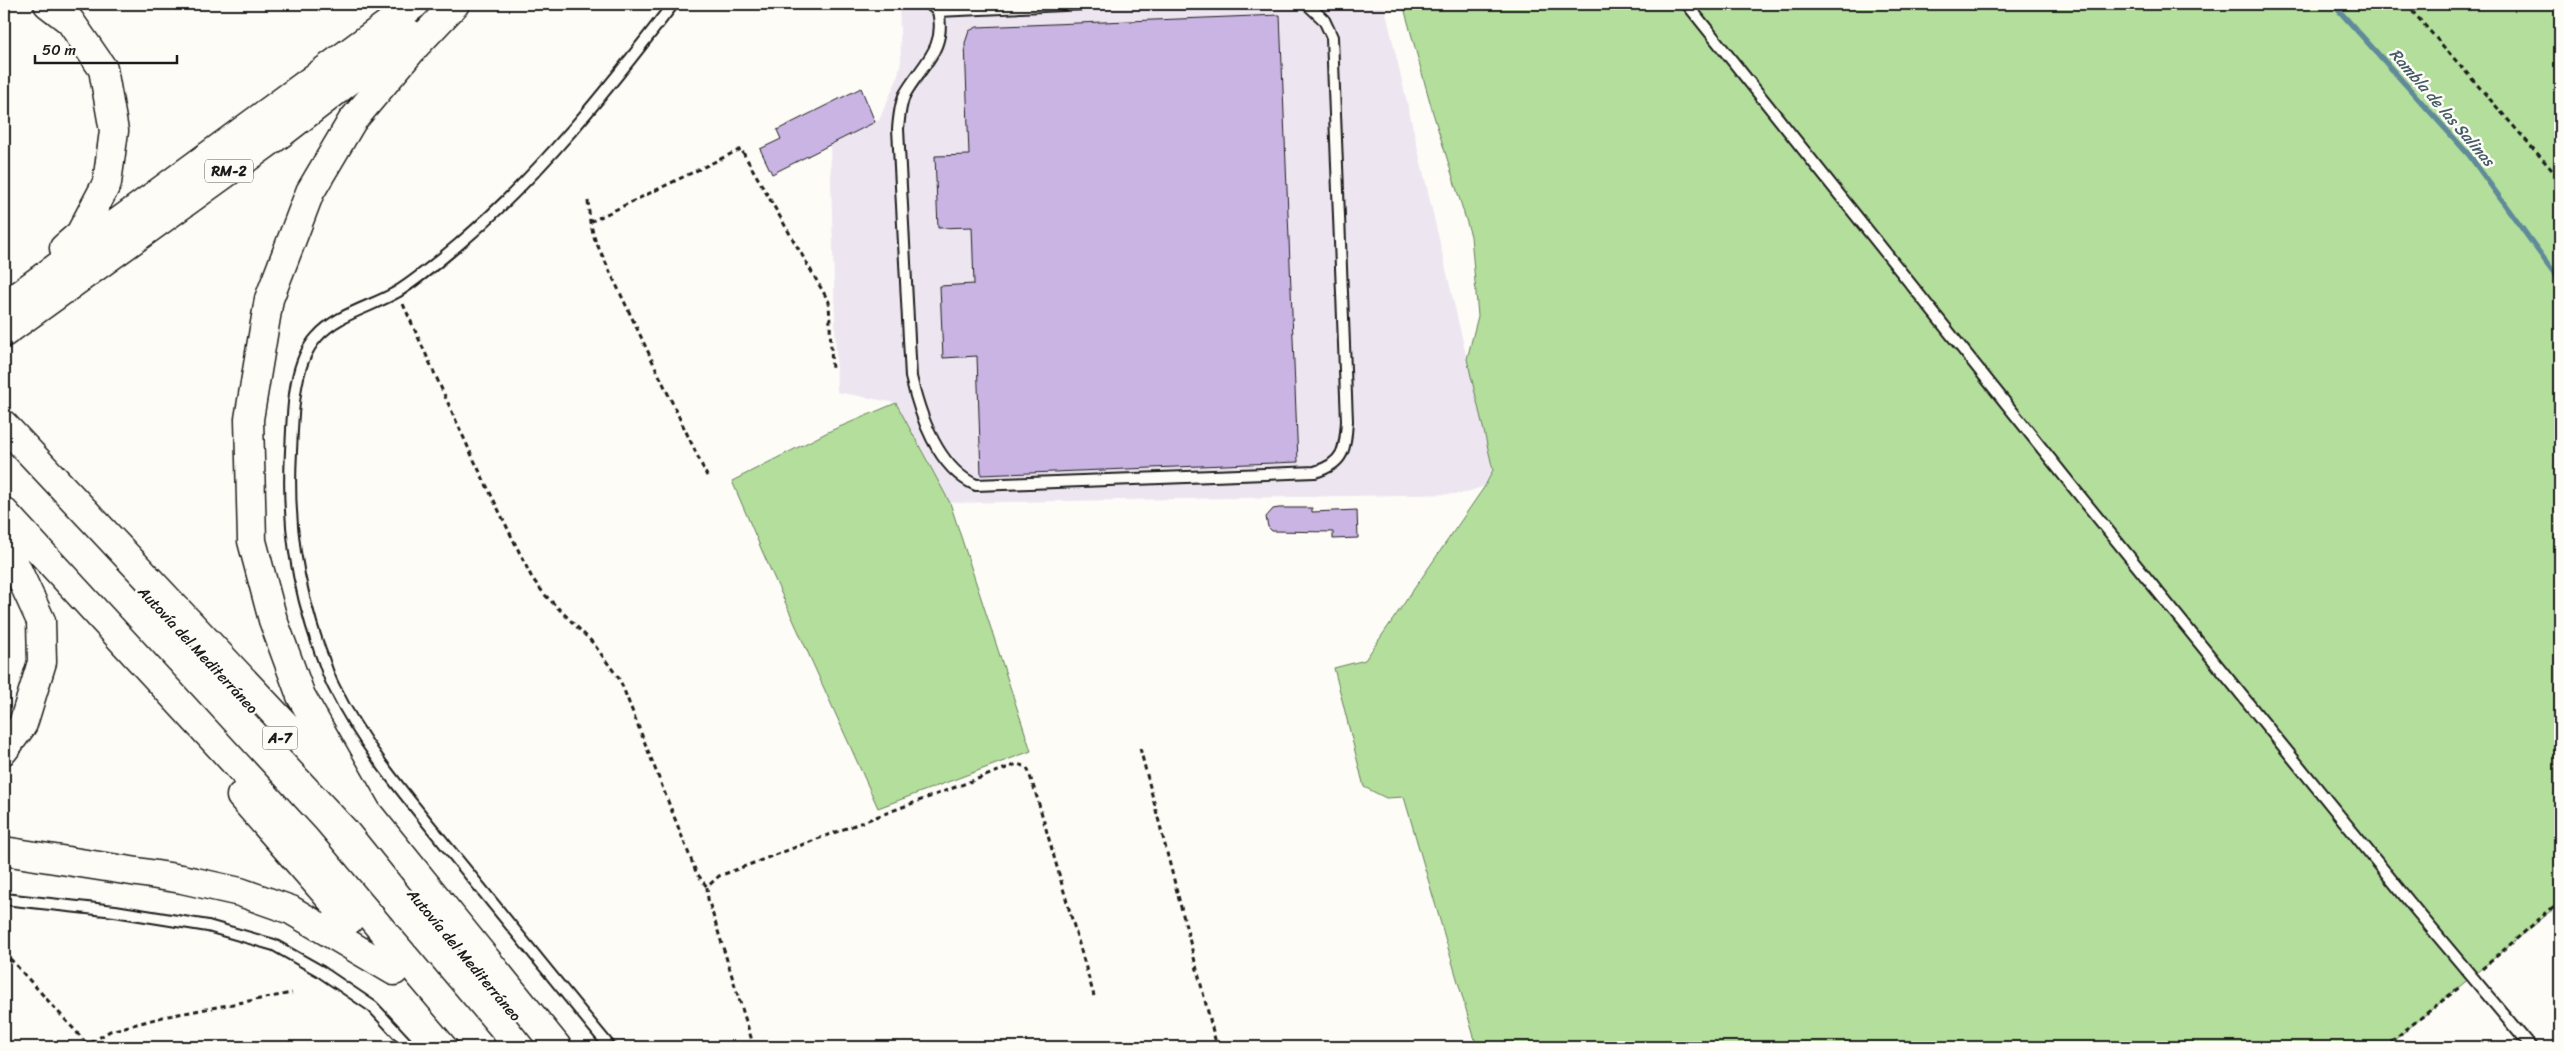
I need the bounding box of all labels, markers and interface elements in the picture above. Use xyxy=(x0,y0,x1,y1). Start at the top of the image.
scale bar xyxy=(35,32,178,64)
text: 50 m xyxy=(42,37,77,63)
water label: Rambla de las Salinas xyxy=(2382,41,2503,175)
road number: RM-2 xyxy=(205,160,253,182)
street label: Autovía del Mediterráneo xyxy=(131,579,265,720)
road number: A-7 xyxy=(262,726,298,750)
street label: Autovía del Mediterráneo xyxy=(400,882,528,1028)

